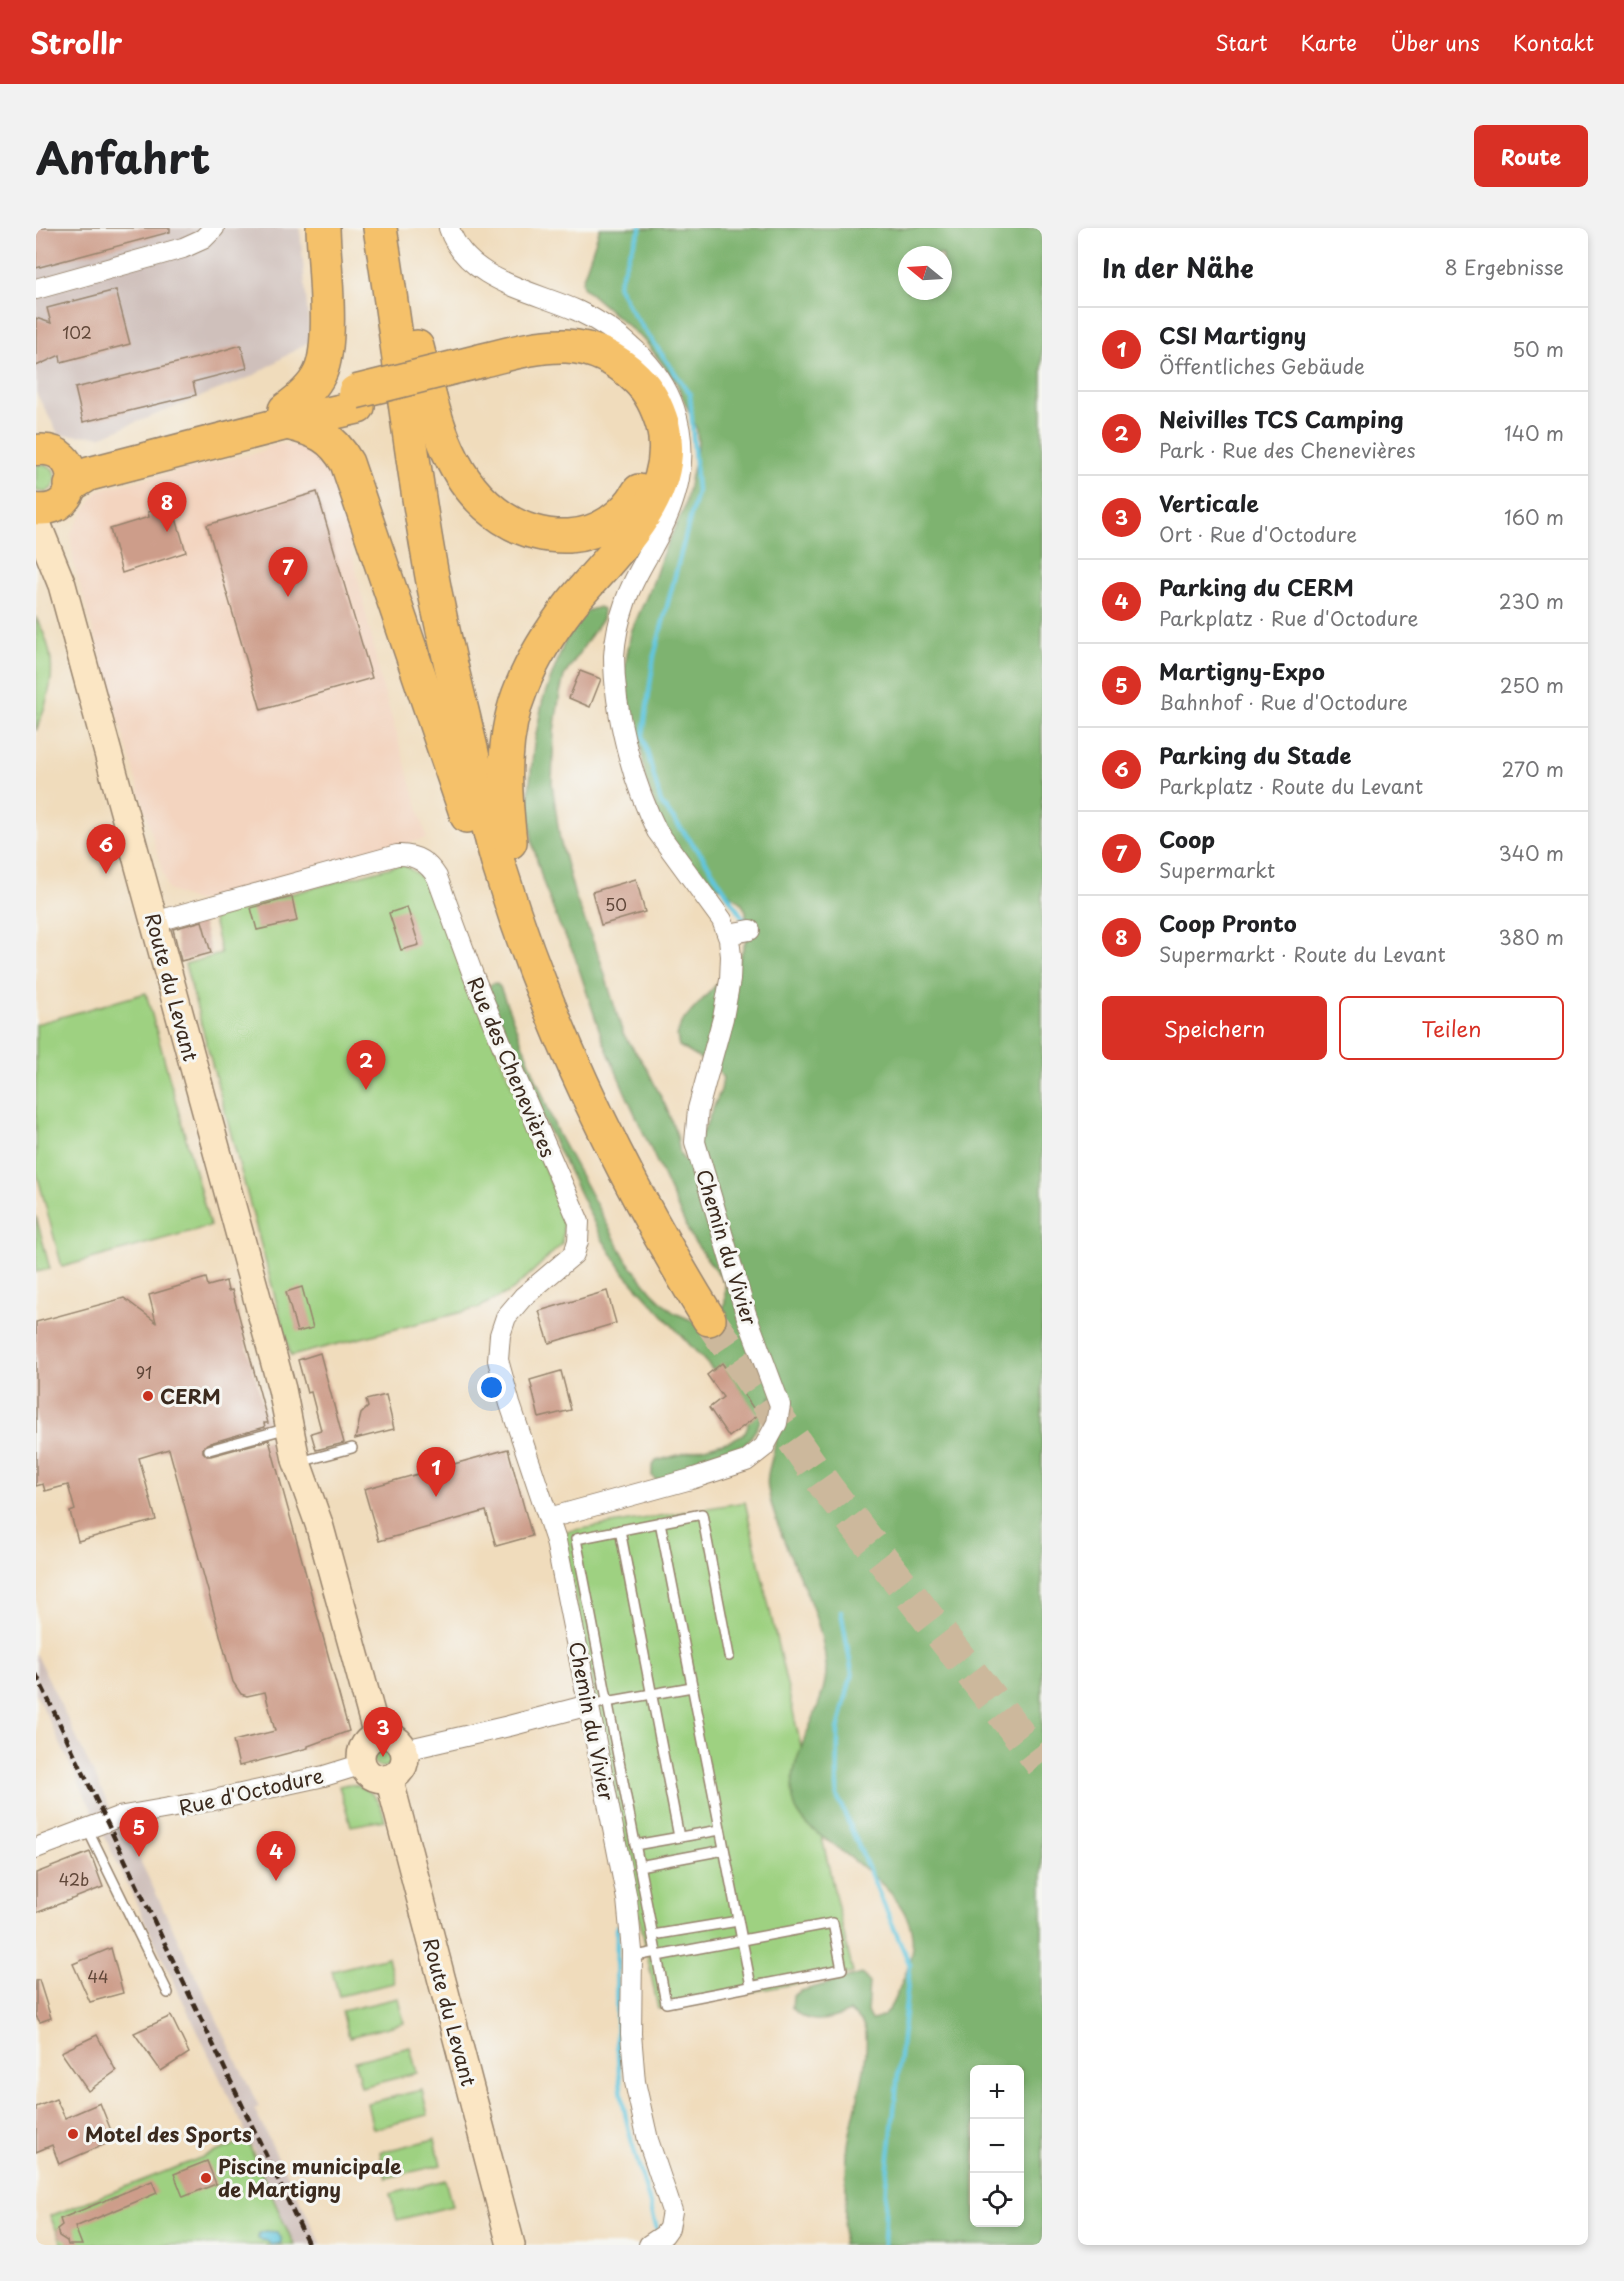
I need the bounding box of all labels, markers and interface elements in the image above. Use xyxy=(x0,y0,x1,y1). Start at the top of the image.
text: Strollr xyxy=(30,21,122,64)
text: Start xyxy=(1215,26,1267,58)
text: Karte xyxy=(1300,26,1357,58)
text: Über uns xyxy=(1390,26,1480,58)
text: Kontakt xyxy=(1513,26,1594,58)
text: Anfahrt xyxy=(36,125,210,188)
button: Route xyxy=(1474,125,1588,187)
north arrow xyxy=(898,246,952,300)
text: In der Nähe xyxy=(1102,248,1254,287)
text: 8 Ergebnisse xyxy=(1444,252,1564,282)
text: CSI Martigny xyxy=(1159,318,1306,351)
house number: 102 xyxy=(62,320,92,344)
text: 1 xyxy=(1117,334,1126,364)
text: 50 m xyxy=(1512,334,1564,364)
text: Öffentliches Gebäude xyxy=(1159,351,1365,381)
text: Neivilles TCS Camping xyxy=(1159,402,1404,435)
text: 2 xyxy=(1114,418,1129,448)
text: 140 m xyxy=(1504,418,1564,448)
text: Park · Rue des Chenevières xyxy=(1159,435,1416,465)
pin: 8 xyxy=(148,482,186,532)
text: Verticale xyxy=(1159,486,1259,519)
text: 3 xyxy=(1115,502,1128,532)
text: 160 m xyxy=(1504,502,1564,532)
text: Ort · Rue d'Octodure xyxy=(1159,519,1357,549)
pin: 7 xyxy=(268,548,308,597)
text: Parking du CERM xyxy=(1159,570,1354,603)
text: 4 xyxy=(1115,586,1128,616)
text: 230 m xyxy=(1499,586,1564,616)
text: Parkplatz · Rue d'Octodure xyxy=(1159,603,1418,633)
text: Martigny-Expo xyxy=(1159,654,1325,687)
text: 5 xyxy=(1115,670,1128,700)
text: 250 m xyxy=(1500,670,1564,700)
text: Bahnhof · Rue d'Octodure xyxy=(1159,687,1408,717)
text: Parking du Stade xyxy=(1159,738,1351,771)
text: 6 xyxy=(1114,754,1129,784)
text: 270 m xyxy=(1501,754,1564,784)
text: Parkplatz · Route du Levant xyxy=(1159,771,1423,801)
text: Coop xyxy=(1159,822,1215,855)
pin: 6 xyxy=(86,824,126,874)
text: 7 xyxy=(1116,838,1127,868)
text: 340 m xyxy=(1499,838,1564,868)
text: Supermarkt xyxy=(1159,855,1275,885)
house number: 50 xyxy=(605,892,627,916)
text: Coop Pronto xyxy=(1159,906,1297,939)
street label: Route du Levant xyxy=(138,910,206,1064)
text: 8 xyxy=(1115,922,1128,952)
text: 380 m xyxy=(1498,922,1564,952)
text: Supermarkt · Route du Levant xyxy=(1159,939,1446,969)
street label: Rue des Chenevières xyxy=(460,972,564,1162)
button: Speichern xyxy=(1102,996,1327,1060)
button: Teilen xyxy=(1339,996,1564,1060)
pin: 2 xyxy=(346,1040,386,1090)
street label: Chemin du Vivier xyxy=(689,1165,765,1329)
house number: 91 xyxy=(136,1360,152,1384)
your location xyxy=(477,1373,506,1402)
place label: CERM xyxy=(160,1381,221,1411)
marker: CERM xyxy=(141,1389,155,1403)
pin: 1 xyxy=(416,1448,456,1497)
street label: Chemin du Vivier xyxy=(562,1639,622,1804)
pin: 3 xyxy=(364,1708,402,1757)
street label: Rue d'Octodure xyxy=(176,1760,326,1822)
pin: 5 xyxy=(120,1808,158,1857)
pin: 4 xyxy=(256,1832,296,1881)
house number: 42b xyxy=(59,1867,89,1891)
street label: Route du Levant xyxy=(416,1935,484,2089)
house number: 44 xyxy=(87,1964,109,1988)
map controls xyxy=(970,2065,1024,2227)
button: + xyxy=(970,2065,1024,2119)
place label: Motel des Sports xyxy=(85,2119,252,2149)
button: − xyxy=(970,2119,1024,2173)
marker: Motel des Sports xyxy=(66,2127,80,2141)
place label: Piscine municipale de Martigny xyxy=(218,2151,402,2204)
marker: Piscine municipale de Martigny xyxy=(199,2171,213,2185)
button: locate xyxy=(970,2173,1024,2227)

